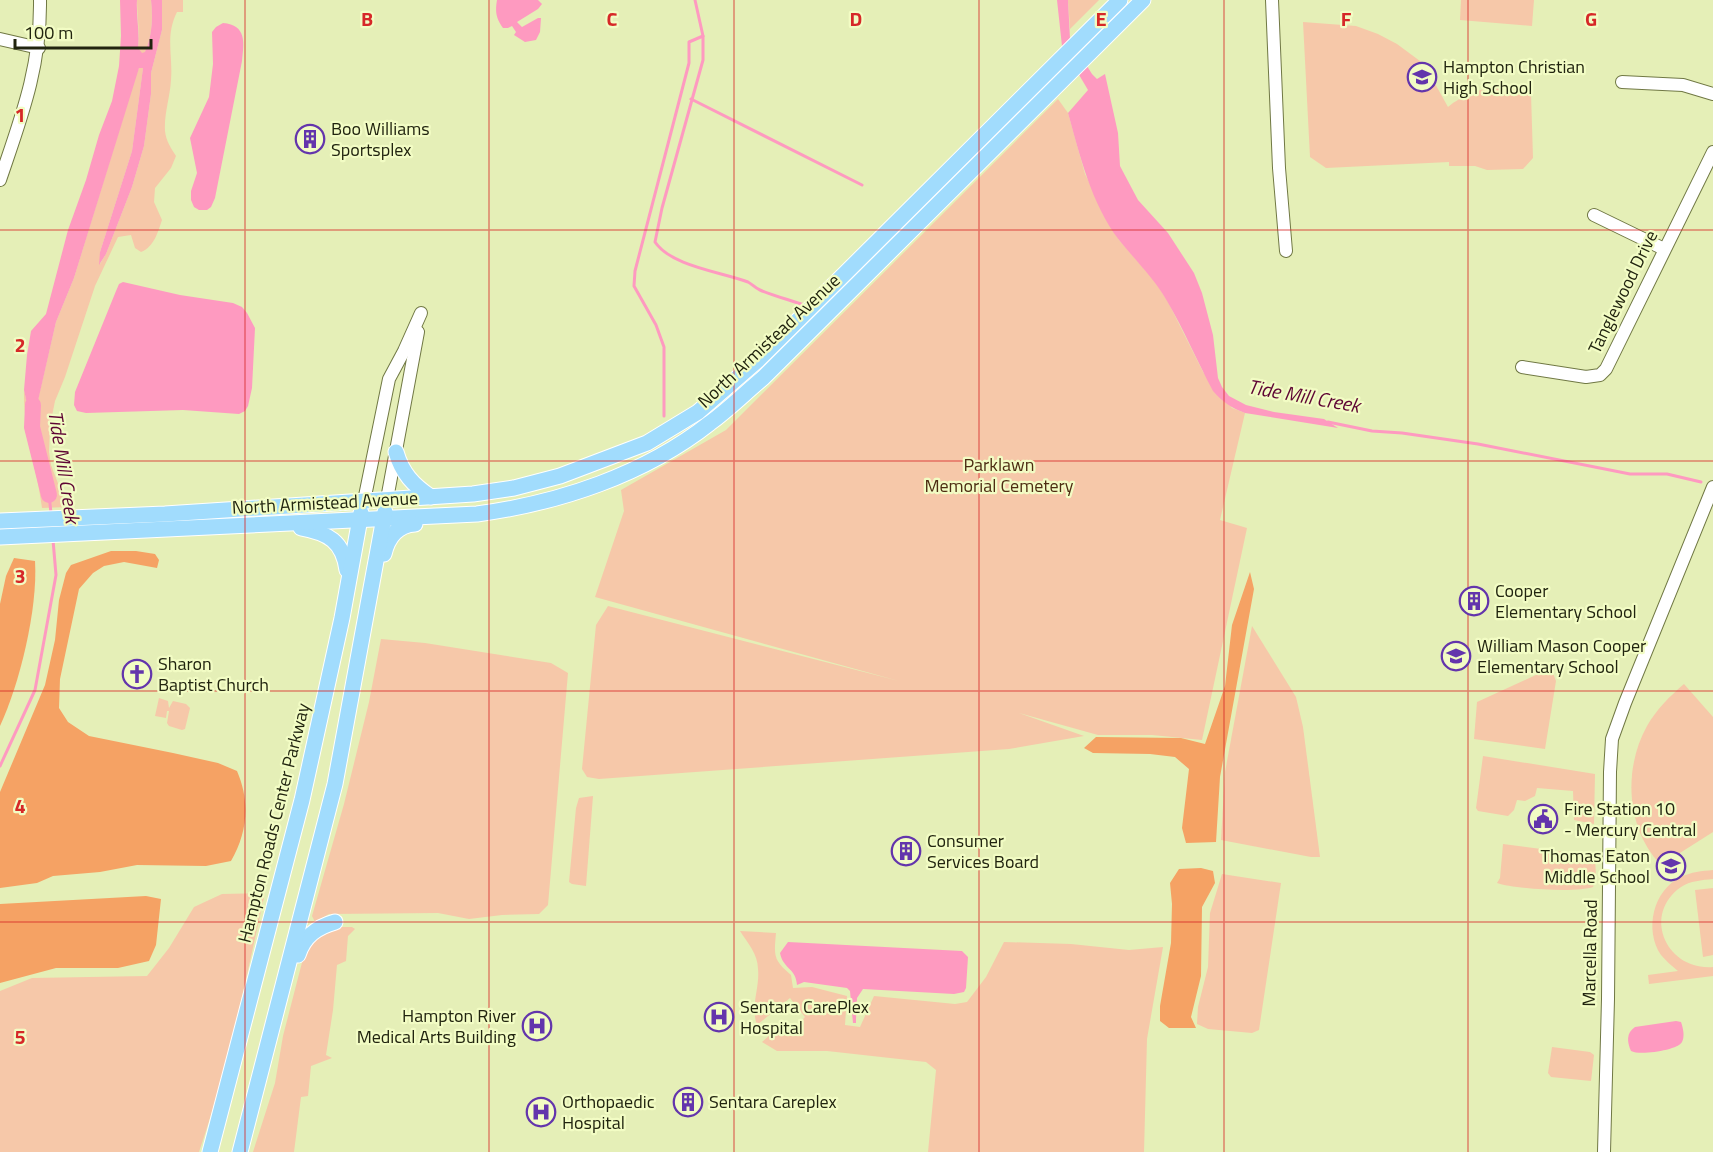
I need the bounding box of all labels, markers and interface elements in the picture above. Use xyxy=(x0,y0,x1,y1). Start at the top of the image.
text: B xyxy=(361,3,373,34)
text: C xyxy=(607,3,618,34)
text: D xyxy=(850,3,862,34)
text: E xyxy=(1095,3,1107,34)
text: F xyxy=(1341,3,1352,34)
text: G xyxy=(1585,3,1597,34)
scale bar xyxy=(15,12,152,50)
text: 100 m xyxy=(24,19,73,46)
place label: Hampton Christian High School xyxy=(1443,53,1585,101)
school or university icon: Hampton Christian High School xyxy=(1406,61,1438,93)
text: 1 xyxy=(14,99,26,130)
place label: Boo Williams Sportsplex xyxy=(331,115,430,163)
building icon: Boo Williams Sportsplex xyxy=(294,123,326,155)
street label: Tanglewood Drive xyxy=(1581,225,1664,358)
street label: North Armistead Avenue xyxy=(691,267,846,414)
text: 2 xyxy=(14,329,26,360)
water label: Tide Mill Creek xyxy=(1246,370,1365,421)
water label: Tide Mill Creek xyxy=(40,408,89,527)
park label: Parklawn Memorial Cemetery xyxy=(924,451,1074,499)
street label: North Armistead Avenue xyxy=(231,484,419,521)
text: 3 xyxy=(14,560,26,591)
place label: Cooper Elementary School xyxy=(1495,577,1637,625)
building icon: Cooper Elementary School xyxy=(1458,585,1490,617)
place label: William Mason Cooper Elementary School xyxy=(1477,632,1646,680)
school or university icon: William Mason Cooper Elementary School xyxy=(1440,640,1472,672)
place label: Sharon Baptist Church xyxy=(158,650,269,698)
church icon: Sharon Baptist Church xyxy=(121,658,153,690)
street label: Hampton Roads Center Parkway xyxy=(231,700,316,945)
text: 4 xyxy=(14,790,26,821)
place label: Fire Station 10 - Mercury Central xyxy=(1564,795,1696,843)
public building icon: Fire Station 10 - Mercury Central xyxy=(1527,803,1559,835)
place label: Consumer Services Board xyxy=(927,827,1039,875)
building icon: Consumer Services Board xyxy=(890,835,922,867)
place label: Thomas Eaton Middle School xyxy=(1541,842,1650,890)
school or university icon: Thomas Eaton Middle School xyxy=(1655,850,1687,882)
street label: Marcella Road xyxy=(1575,899,1604,1007)
place label: Sentara CarePlex Hospital xyxy=(740,993,869,1041)
hospital icon: Sentara CarePlex Hospital xyxy=(703,1001,735,1033)
place label: Hampton River Medical Arts Building xyxy=(357,1002,516,1050)
hospital icon: Hampton River Medical Arts Building xyxy=(521,1010,553,1042)
text: 5 xyxy=(14,1021,26,1052)
building icon: Sentara Careplex xyxy=(672,1086,704,1118)
place label: Orthopaedic Hospital xyxy=(562,1088,655,1136)
place label: Sentara Careplex xyxy=(709,1088,837,1115)
hospital icon: Orthopaedic Hospital xyxy=(525,1096,557,1128)

